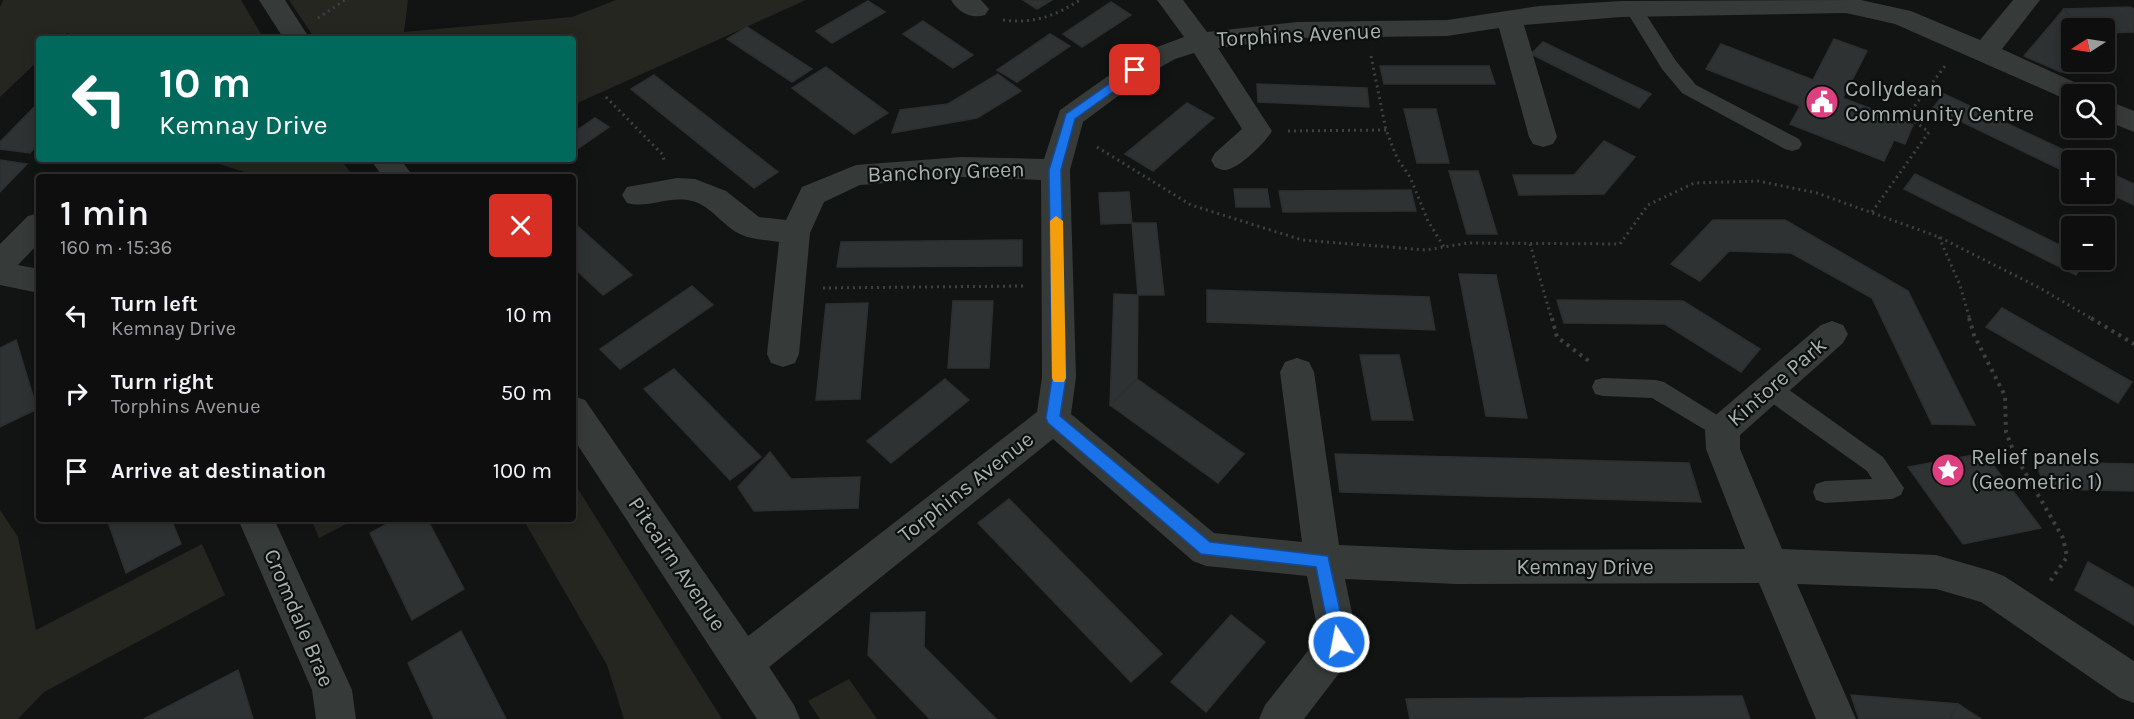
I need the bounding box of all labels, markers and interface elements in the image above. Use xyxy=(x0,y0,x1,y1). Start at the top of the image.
street label: Torphins Avenue xyxy=(1216,18,1382,52)
north arrow xyxy=(2061,18,2115,72)
map controls xyxy=(2061,18,2115,270)
pin xyxy=(1109,44,1160,95)
icon: arrive xyxy=(1118,53,1151,86)
text: 10 m xyxy=(159,58,251,108)
icon: left xyxy=(60,60,138,138)
place label: Collydean Community Centre xyxy=(1845,76,2034,127)
public building icon: Collydean Community Centre xyxy=(1804,84,1840,120)
button: search xyxy=(2061,84,2115,138)
text: Kemnay Drive xyxy=(159,109,328,141)
button: + xyxy=(2061,150,2115,204)
street label: Banchory Green xyxy=(867,156,1025,188)
text: 1 min xyxy=(60,192,149,234)
button: close xyxy=(489,194,552,257)
button: − xyxy=(2061,216,2115,270)
text: 160 m · 15:36 xyxy=(60,236,172,259)
text: Turn left xyxy=(111,291,198,317)
icon: left xyxy=(60,299,93,332)
text: 10 m xyxy=(506,302,552,328)
text: Kemnay Drive xyxy=(111,317,236,340)
street label: Kintore Park xyxy=(1722,332,1832,432)
text: Turn right xyxy=(111,369,214,395)
icon: right xyxy=(60,377,93,410)
text: 50 m xyxy=(501,380,552,406)
text: Torphins Avenue xyxy=(111,395,260,418)
street label: Torphins Avenue xyxy=(893,426,1039,548)
place label: Relief panels (Geometric 1) xyxy=(1971,444,2103,495)
place icon: Relief panels (Geometric 1) xyxy=(1930,452,1966,488)
icon: arrive xyxy=(60,455,93,488)
text: Arrive at destination xyxy=(111,458,326,484)
text: 100 m xyxy=(493,458,552,484)
street label: Pitcairn Avenue xyxy=(623,492,731,636)
street label: Cromdale Brae xyxy=(258,545,340,691)
street label: Kemnay Drive xyxy=(1516,554,1654,580)
position arrow xyxy=(1307,610,1371,674)

